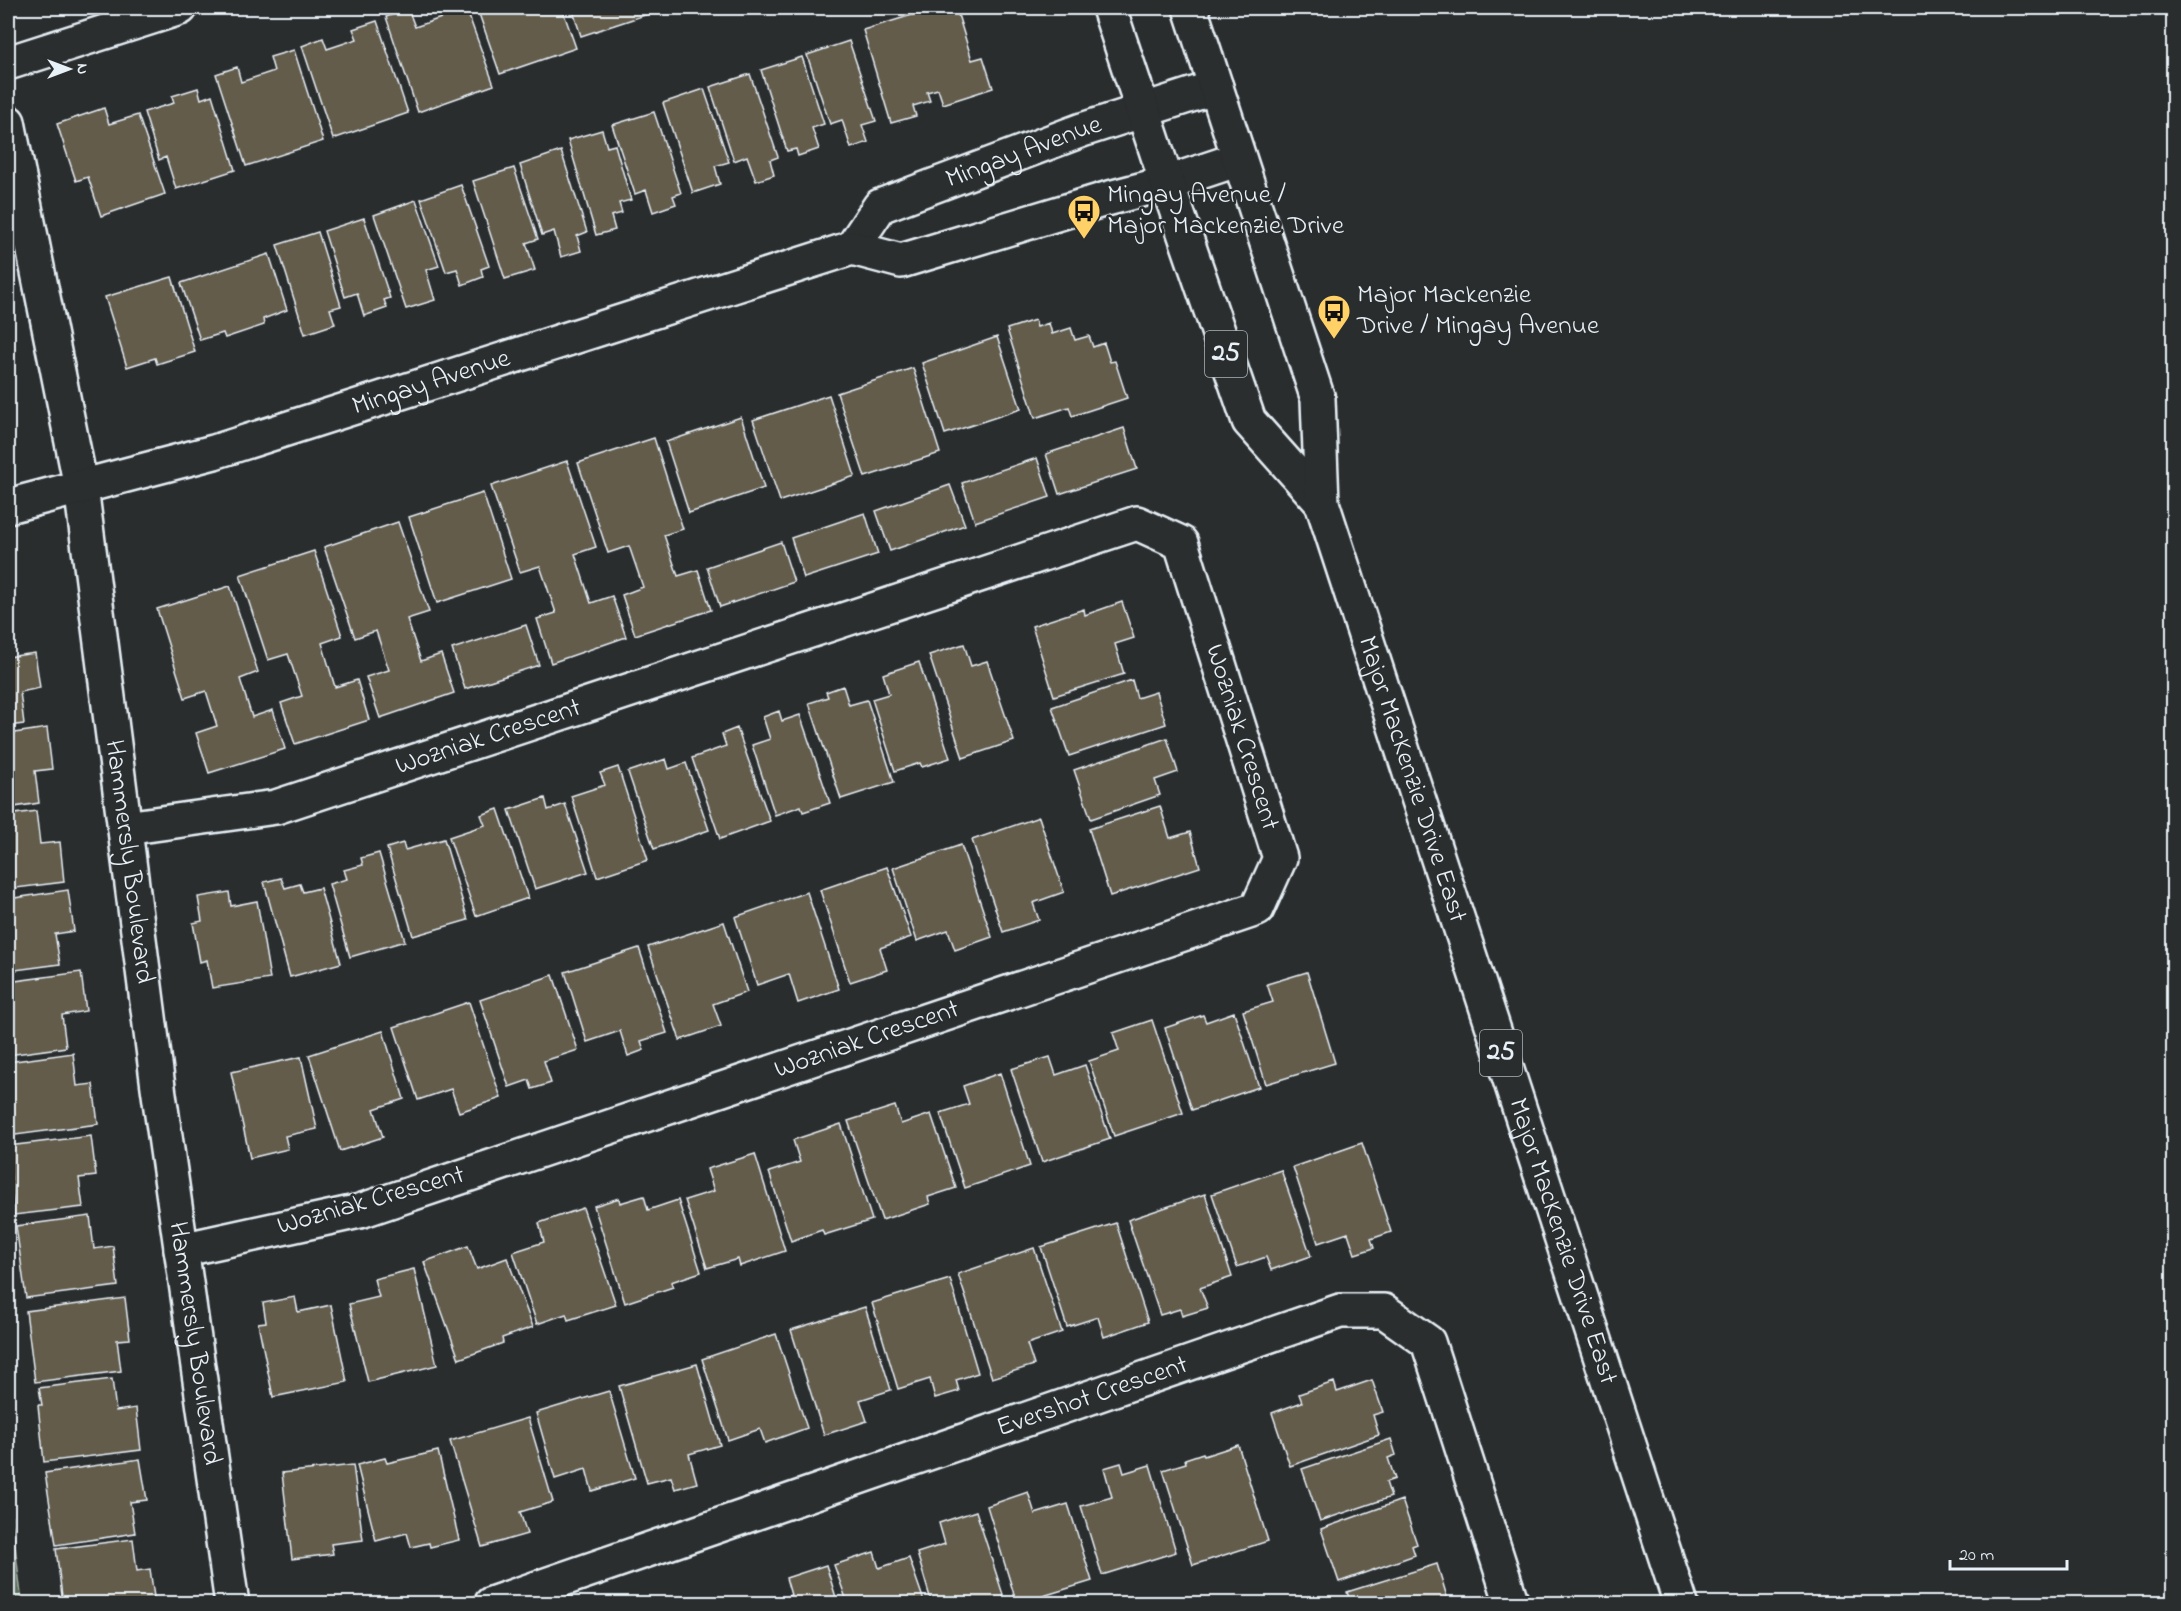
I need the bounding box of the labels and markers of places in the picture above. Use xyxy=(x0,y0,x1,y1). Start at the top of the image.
place label: Mingay Avenue / Major Mackenzie Drive xyxy=(1107,176,1345,246)
bus stop icon: Mingay Avenue / Major Mackenzie Drive xyxy=(1066,193,1102,240)
place label: Major Mackenzie Drive / Mingay Avenue xyxy=(1356,276,1600,346)
bus stop icon: Major Mackenzie Drive / Mingay Avenue xyxy=(1316,293,1352,340)

